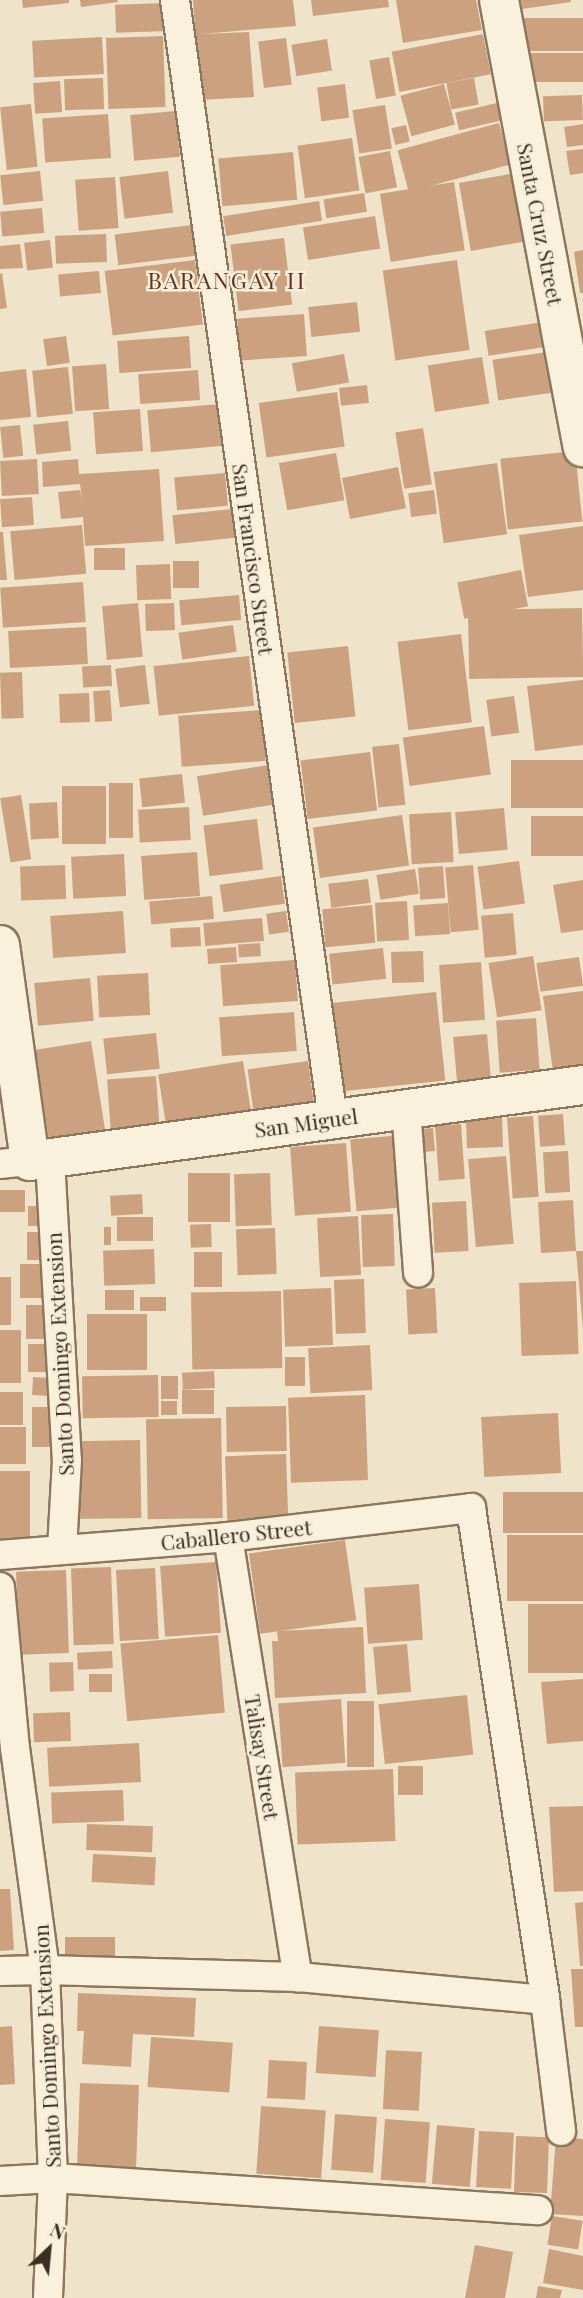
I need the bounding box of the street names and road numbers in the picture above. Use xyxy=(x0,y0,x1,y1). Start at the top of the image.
street label: Santa Cruz Street xyxy=(513,141,569,307)
street label: San Francisco Street xyxy=(228,462,280,656)
street label: San Miguel xyxy=(253,1102,359,1142)
street label: Santo Domingo Extension xyxy=(40,1232,78,1476)
street label: Caballero Street xyxy=(159,1514,313,1554)
street label: Talisay Street xyxy=(241,1692,285,1822)
street label: Santo Domingo Extension xyxy=(27,1924,65,2168)

